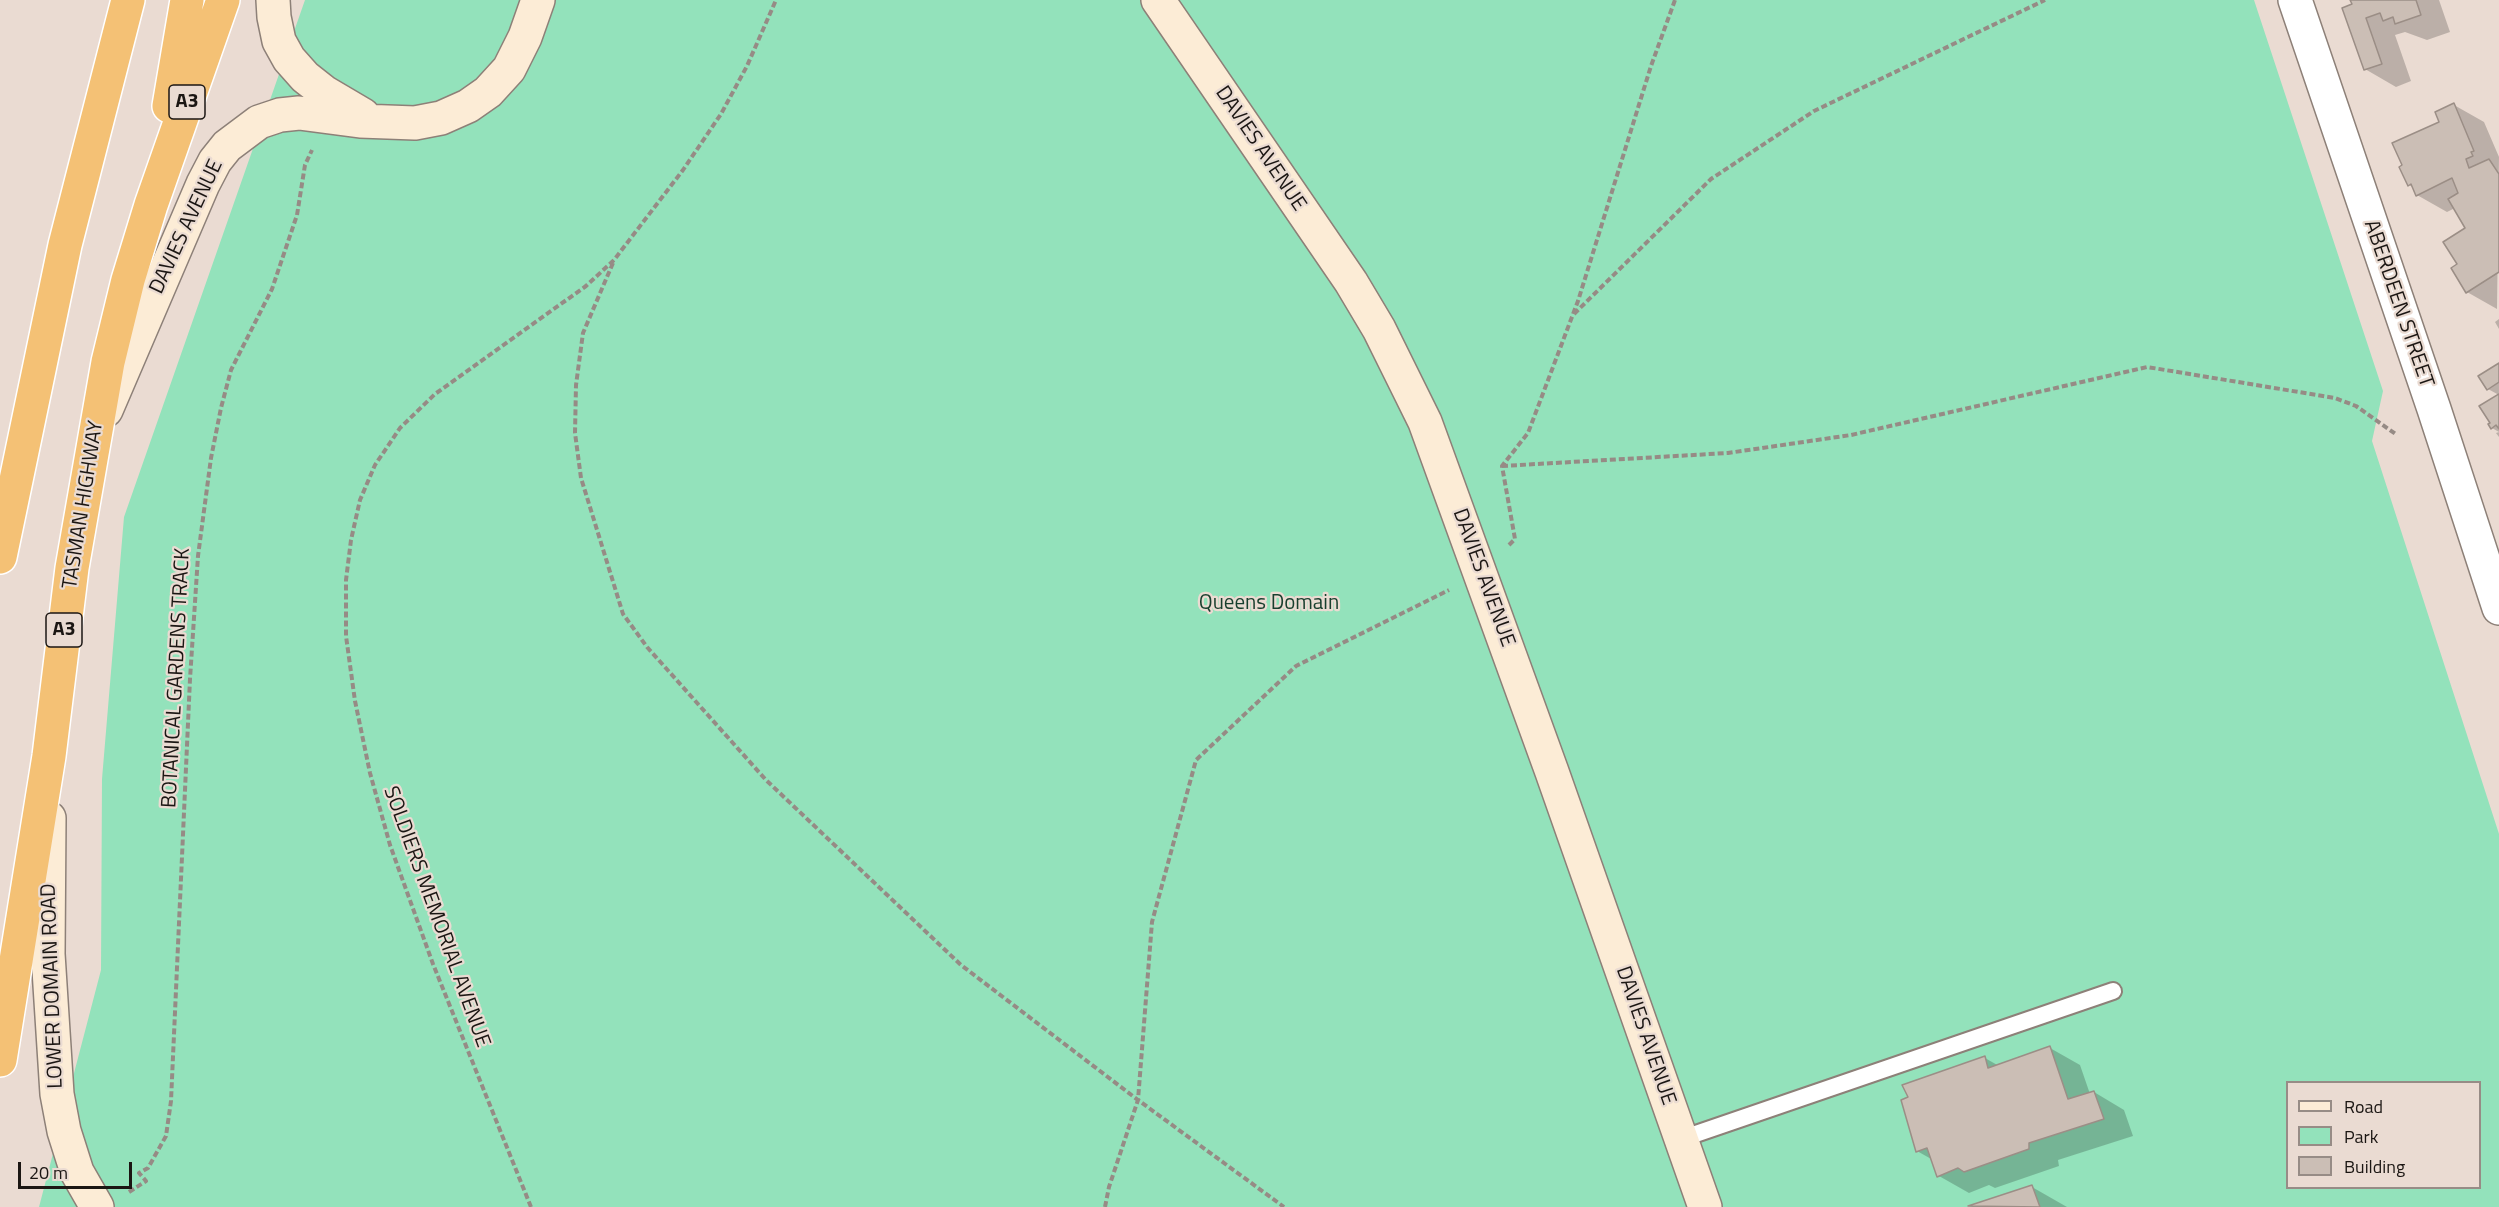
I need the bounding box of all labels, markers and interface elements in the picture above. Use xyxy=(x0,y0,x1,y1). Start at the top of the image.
street label: DAVIES AVENUE xyxy=(1209,82,1311,216)
road number: A3 xyxy=(169,85,205,119)
street label: DAVIES AVENUE xyxy=(145,156,229,298)
street label: ABERDEEN STREET xyxy=(2358,217,2438,391)
street label: TASMAN HIGHWAY xyxy=(58,419,110,591)
street label: DAVIES AVENUE xyxy=(1446,505,1520,651)
street label: BOTANICAL GARDENS TRACK xyxy=(158,547,196,809)
park label: Queens Domain xyxy=(1199,591,1339,617)
road number: A3 xyxy=(46,613,82,647)
street label: SOLDIERS MEMORIAL AVENUE xyxy=(377,783,495,1051)
street label: LOWER DOMAIN ROAD xyxy=(37,883,69,1089)
street label: DAVIES AVENUE xyxy=(1609,963,1681,1109)
legend xyxy=(2286,1081,2481,1189)
text: Road xyxy=(2344,1093,2383,1120)
text: Park xyxy=(2344,1123,2378,1150)
scale bar xyxy=(21,1150,135,1188)
text: Building xyxy=(2344,1153,2405,1180)
text: 20 m xyxy=(29,1159,68,1186)

